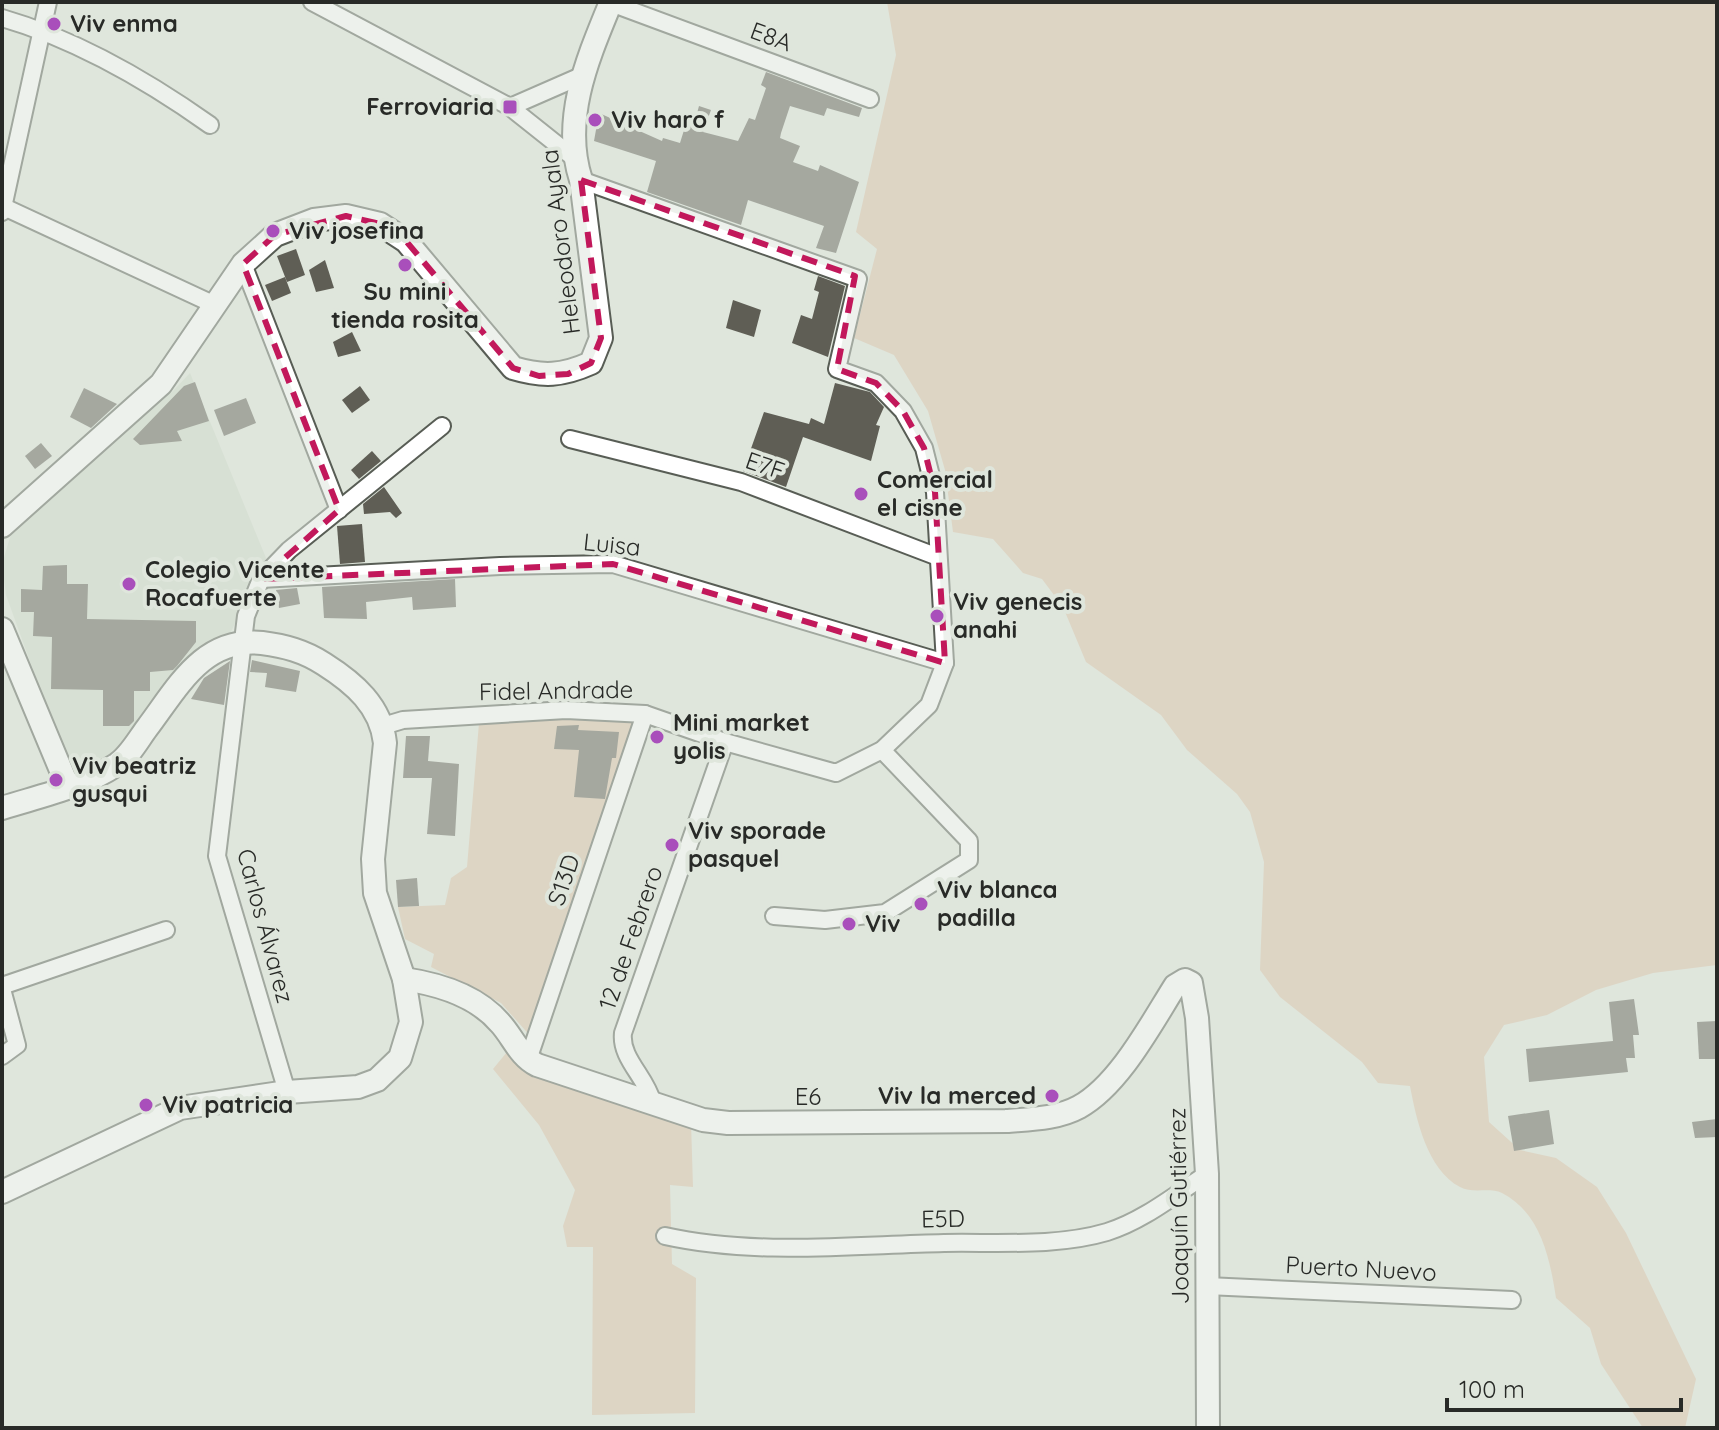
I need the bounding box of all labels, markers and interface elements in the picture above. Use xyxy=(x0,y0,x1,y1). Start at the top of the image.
place label: Viv enma xyxy=(70,8,178,38)
marker: Viv enma xyxy=(45,15,63,33)
street label: E8A xyxy=(746,15,796,57)
place label: Ferroviaria xyxy=(366,91,494,121)
marker: Ferroviaria xyxy=(501,98,519,116)
place label: Viv haro f xyxy=(611,104,725,134)
marker: Viv haro f xyxy=(586,111,604,129)
street label: Heleodoro Ayala xyxy=(534,148,586,336)
place label: Viv josefina xyxy=(289,215,424,245)
marker: Viv josefina xyxy=(264,222,282,240)
marker: Su mini tienda rosita xyxy=(396,256,414,274)
place label: Su mini tienda rosita xyxy=(331,276,479,334)
street label: E7F xyxy=(742,444,789,486)
place label: Comercial el cisne xyxy=(877,464,993,522)
marker: Comercial el cisne xyxy=(852,485,870,503)
street label: Luisa xyxy=(582,526,642,562)
place label: Colegio Vicente Rocafuerte xyxy=(145,554,325,612)
marker: Colegio Vicente Rocafuerte xyxy=(120,575,138,593)
place label: Viv genecis anahi xyxy=(953,586,1082,644)
marker: Viv genecis anahi xyxy=(928,607,946,625)
street label: Fidel Andrade xyxy=(479,674,633,706)
place label: Mini market yolis xyxy=(673,707,810,765)
marker: Mini market yolis xyxy=(648,728,666,746)
place label: Viv beatriz gusqui xyxy=(72,750,196,808)
marker: Viv beatriz gusqui xyxy=(47,771,65,789)
place label: Viv sporade pasquel xyxy=(688,815,826,873)
marker: Viv sporade pasquel xyxy=(663,836,681,854)
street label: Carlos Álvarez xyxy=(231,845,301,1006)
street label: S13D xyxy=(540,850,586,909)
street label: 12 de Febrero xyxy=(591,862,669,1014)
place label: Viv blanca padilla xyxy=(937,874,1058,932)
marker: Viv blanca padilla xyxy=(912,895,930,913)
place label: Viv xyxy=(865,908,900,938)
marker: Viv xyxy=(840,915,858,933)
place label: Viv la merced xyxy=(878,1080,1036,1110)
street label: E6 xyxy=(795,1081,821,1111)
marker: Viv la merced xyxy=(1043,1087,1061,1105)
place label: Viv patricia xyxy=(162,1089,293,1119)
marker: Viv patricia xyxy=(137,1096,155,1114)
street label: Joaquín Gutiérrez xyxy=(1161,1107,1195,1305)
street label: E5D xyxy=(921,1203,965,1233)
street label: Puerto Nuevo xyxy=(1285,1249,1437,1287)
scale bar xyxy=(1447,1362,1681,1412)
text: 100 m xyxy=(1459,1374,1525,1404)

